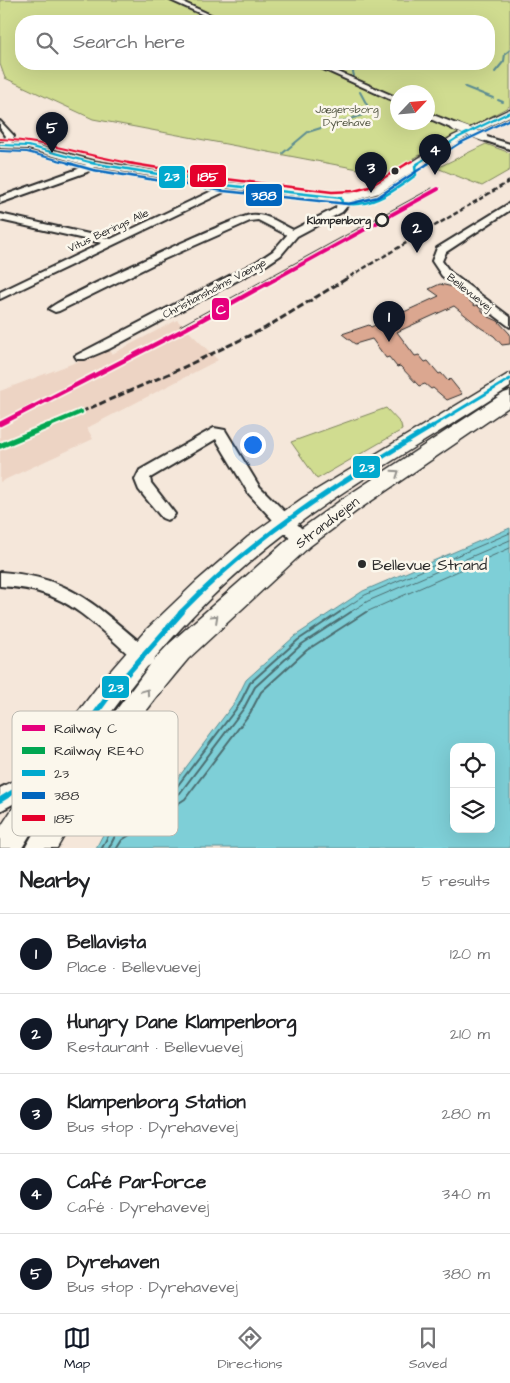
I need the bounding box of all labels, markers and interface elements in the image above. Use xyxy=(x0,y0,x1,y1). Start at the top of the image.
search box xyxy=(15,15,495,70)
icon: search xyxy=(33,29,61,57)
text: Search here xyxy=(73,29,185,56)
north arrow xyxy=(390,85,435,130)
park label: Jægersborg Dyrehave xyxy=(315,102,379,131)
pin: 5 xyxy=(36,112,68,153)
pin: 4 xyxy=(419,134,451,175)
pin: 3 xyxy=(355,152,387,193)
line badge: 185 xyxy=(189,164,227,188)
line badge: 23 xyxy=(158,165,186,189)
unlabelled marker xyxy=(390,166,400,176)
text: 23 xyxy=(163,167,180,187)
text: 185 xyxy=(198,167,219,187)
line badge: 388 xyxy=(245,183,283,207)
text: 388 xyxy=(250,186,277,206)
street label: Vitus Berings Alle xyxy=(65,205,152,257)
pin: 2 xyxy=(401,212,433,253)
place label: Klampenborg xyxy=(307,213,371,230)
marker: Klampenborg xyxy=(375,213,389,227)
street label: Christiansholms Vænge xyxy=(160,255,268,321)
street label: Bellevuevej xyxy=(444,270,496,315)
line badge: C xyxy=(211,297,230,321)
pin: 1 xyxy=(373,301,405,342)
your location xyxy=(240,432,266,458)
line badge: 23 xyxy=(352,455,381,479)
text: 23 xyxy=(358,458,375,478)
one-way arrow xyxy=(390,470,400,479)
street label: Strandvejen xyxy=(291,492,364,554)
place label: Bellevue Strand xyxy=(372,554,487,576)
marker: Bellevue Strand xyxy=(356,558,368,570)
one-way arrow xyxy=(209,615,218,624)
line badge: 23 xyxy=(101,675,130,699)
text: 23 xyxy=(107,678,124,698)
one-way arrow xyxy=(140,689,148,698)
legend xyxy=(12,711,178,836)
text: Railway C xyxy=(54,719,117,739)
text: Railway RE40 xyxy=(54,741,144,761)
map controls xyxy=(450,743,495,833)
button: locate xyxy=(450,743,495,788)
text: 23 xyxy=(54,764,69,784)
text: 388 xyxy=(54,786,79,806)
button: layers xyxy=(450,788,495,833)
text: 185 xyxy=(54,809,75,829)
text: Nearby xyxy=(20,866,90,895)
text: 5 results xyxy=(422,870,490,892)
text: Bellavista xyxy=(67,929,146,956)
text: 1 xyxy=(35,943,37,965)
text: 120 m xyxy=(450,943,490,965)
text: Place · Bellevuevej xyxy=(67,956,200,978)
text: Hungry Dane Klampenborg xyxy=(67,1009,296,1036)
text: 2 xyxy=(31,1023,41,1045)
text: 210 m xyxy=(450,1023,490,1045)
text: Restaurant · Bellevuevej xyxy=(67,1036,243,1058)
text: Klampenborg Station xyxy=(67,1089,246,1116)
text: 3 xyxy=(32,1103,40,1125)
text: 280 m xyxy=(442,1103,490,1125)
text: Bus stop · Dyrehavevej xyxy=(67,1116,238,1138)
text: Café Parforce xyxy=(67,1169,206,1196)
text: 4 xyxy=(31,1183,41,1205)
text: 340 m xyxy=(442,1183,490,1205)
text: Café · Dyrehavevej xyxy=(67,1196,209,1218)
text: Dyrehaven xyxy=(67,1249,159,1276)
text: 5 xyxy=(30,1263,42,1285)
text: 380 m xyxy=(443,1263,490,1285)
text: Bus stop · Dyrehavevej xyxy=(67,1276,238,1298)
tab: Map xyxy=(63,1324,91,1374)
tab: Directions xyxy=(217,1324,282,1374)
tab: Saved xyxy=(409,1324,447,1374)

